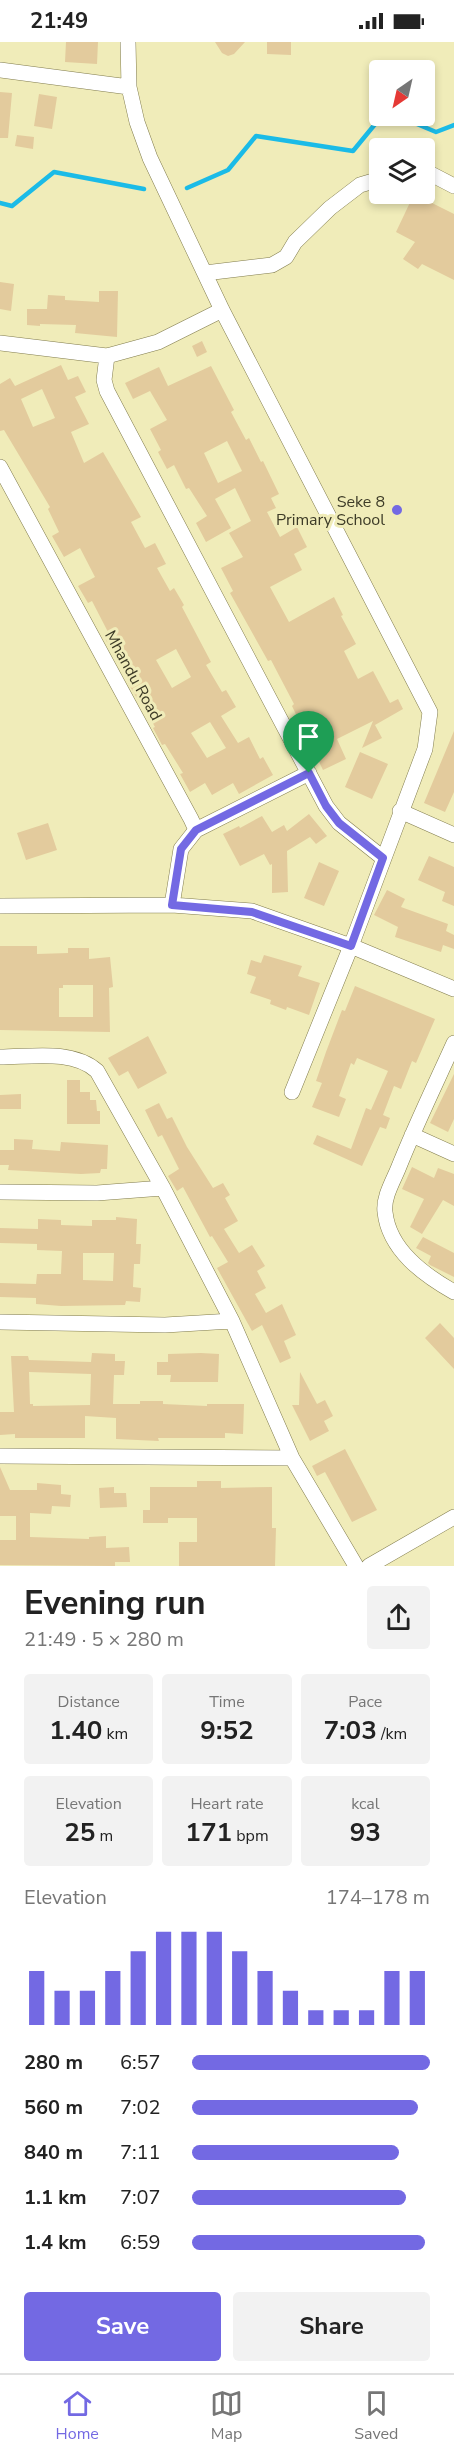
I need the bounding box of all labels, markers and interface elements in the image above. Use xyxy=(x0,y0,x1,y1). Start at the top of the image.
text: 21:49 xyxy=(30,6,88,36)
north arrow xyxy=(369,60,435,126)
map controls xyxy=(369,60,435,204)
button: layers xyxy=(369,138,435,204)
place label: Seke 8 Primary School xyxy=(276,491,385,531)
marker: Seke 8 Primary School xyxy=(390,503,404,517)
street label: Mhandu Road xyxy=(99,626,167,725)
pin xyxy=(283,711,334,773)
icon: arrive xyxy=(292,720,325,753)
text: Evening run xyxy=(24,1581,206,1626)
button: share xyxy=(367,1586,430,1649)
text: 21:49 · 5 × 280 m xyxy=(24,1626,184,1653)
text: Distance xyxy=(58,1691,120,1713)
text: Time xyxy=(209,1691,245,1713)
text: Pace xyxy=(348,1691,382,1713)
text: 1.40 xyxy=(49,1713,102,1748)
text: 9:52 xyxy=(200,1713,254,1748)
text: 7:03 xyxy=(324,1713,377,1748)
text: km xyxy=(102,1723,128,1745)
text: /km xyxy=(377,1723,407,1745)
text: Elevation xyxy=(56,1793,122,1815)
text: Heart rate xyxy=(190,1793,264,1815)
text: kcal xyxy=(351,1793,380,1815)
text: 25 xyxy=(64,1815,95,1850)
text: 171 xyxy=(185,1815,232,1850)
text: 93 xyxy=(350,1815,381,1850)
text: m xyxy=(95,1825,113,1847)
text: bpm xyxy=(232,1825,269,1847)
text: Elevation xyxy=(24,1884,107,1911)
text: 174–178 m xyxy=(326,1884,430,1911)
text: 280 m xyxy=(24,2049,83,2076)
text: 6:57 xyxy=(120,2049,161,2076)
text: 560 m xyxy=(24,2094,83,2121)
text: 7:02 xyxy=(120,2094,161,2121)
text: 840 m xyxy=(24,2139,83,2166)
text: 7:11 xyxy=(120,2139,161,2166)
text: 1.1 km xyxy=(24,2184,87,2211)
text: 7:07 xyxy=(120,2184,161,2211)
text: 1.4 km xyxy=(24,2229,87,2256)
text: 6:59 xyxy=(120,2229,161,2256)
button: Save xyxy=(24,2292,221,2361)
button: Share xyxy=(233,2292,430,2361)
tab: Home xyxy=(56,2387,99,2445)
tab: Map xyxy=(210,2387,243,2445)
tab: Saved xyxy=(354,2387,398,2445)

